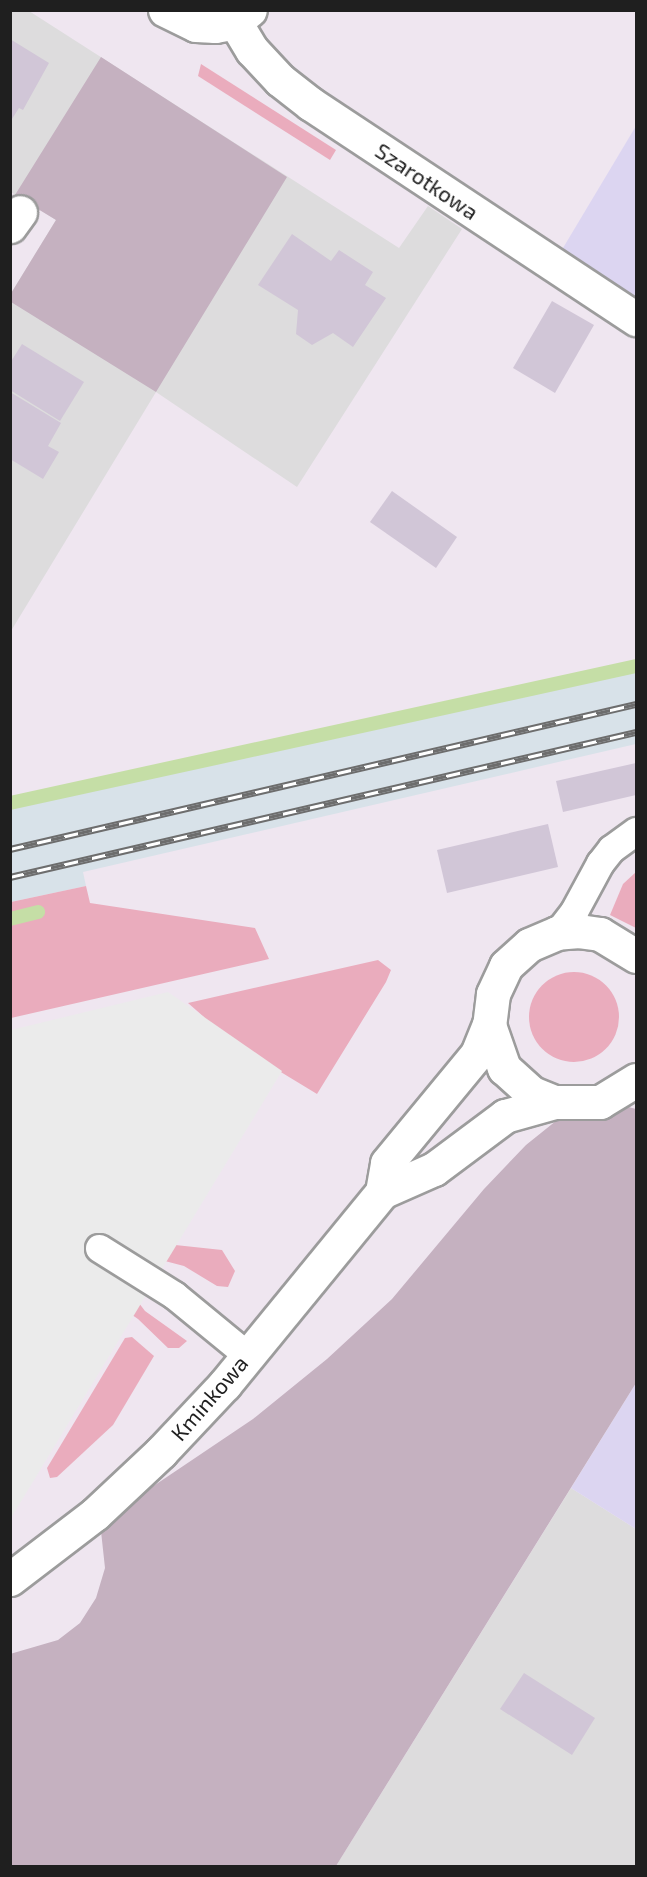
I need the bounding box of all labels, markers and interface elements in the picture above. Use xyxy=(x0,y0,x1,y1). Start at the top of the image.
street label: Szarotkowa xyxy=(371,137,483,225)
street label: Kminkowa xyxy=(165,1350,253,1446)

